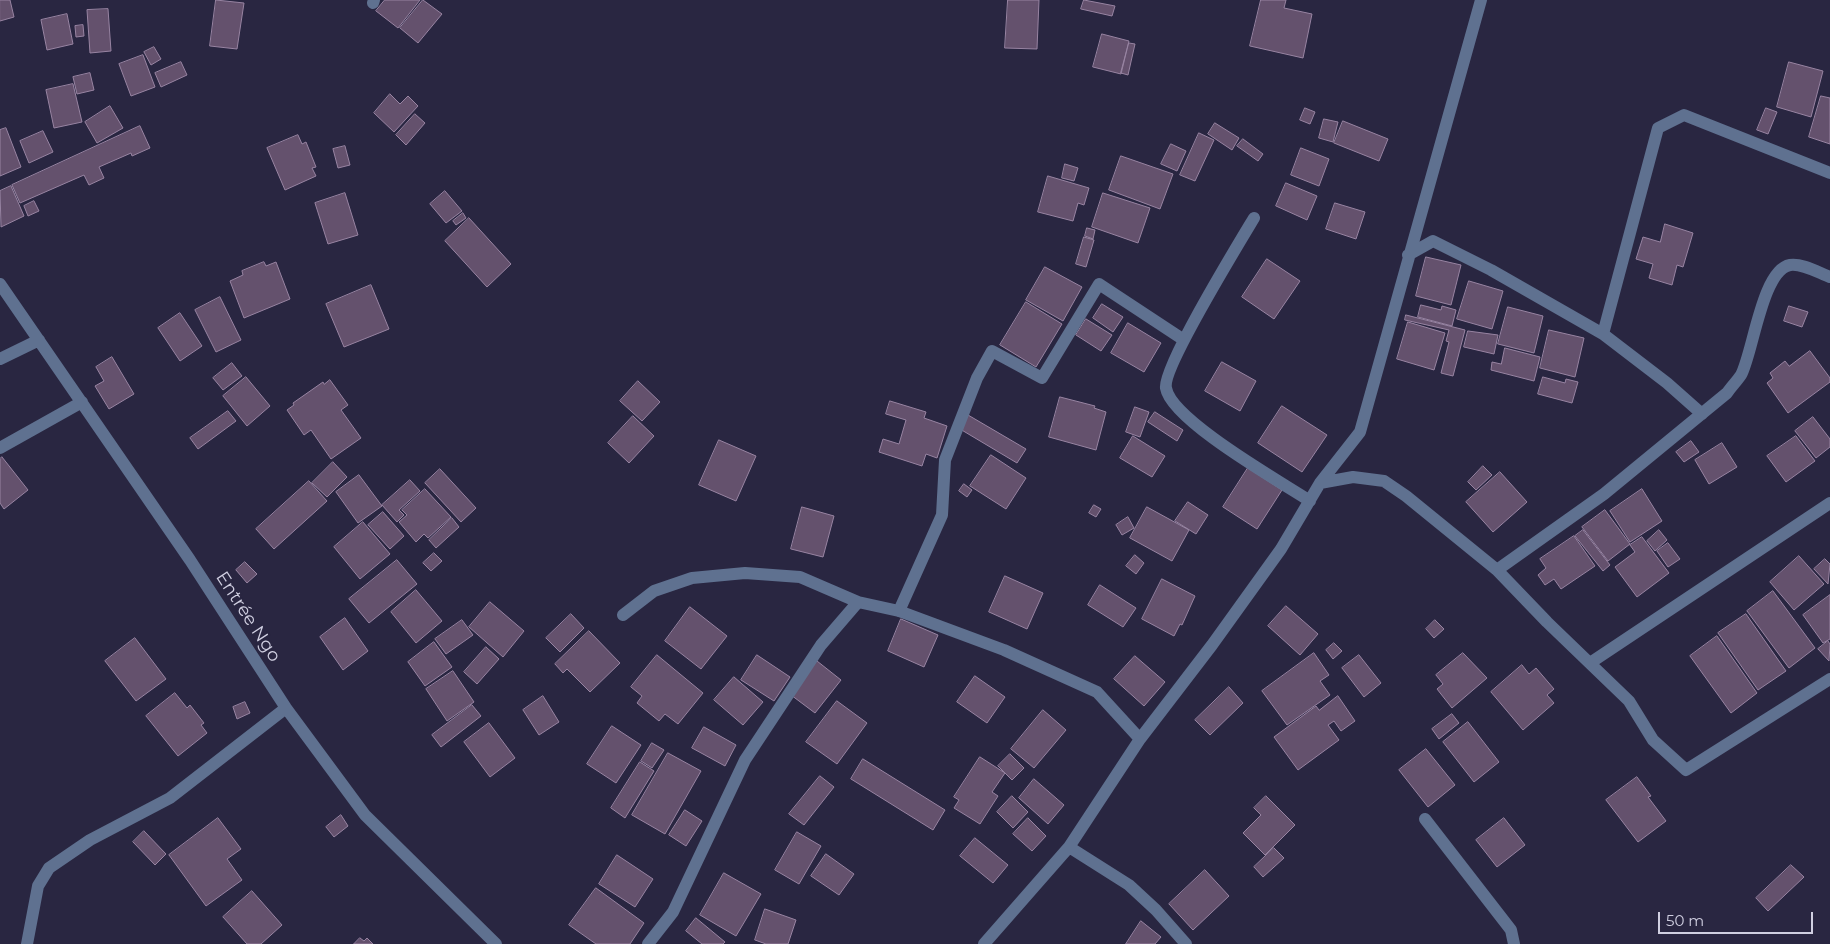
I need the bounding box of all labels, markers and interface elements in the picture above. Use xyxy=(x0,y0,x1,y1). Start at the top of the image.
street label: Entrée Ngo xyxy=(211,568,285,666)
scale bar xyxy=(1660,902,1815,934)
text: 50 m xyxy=(1666,911,1704,930)

